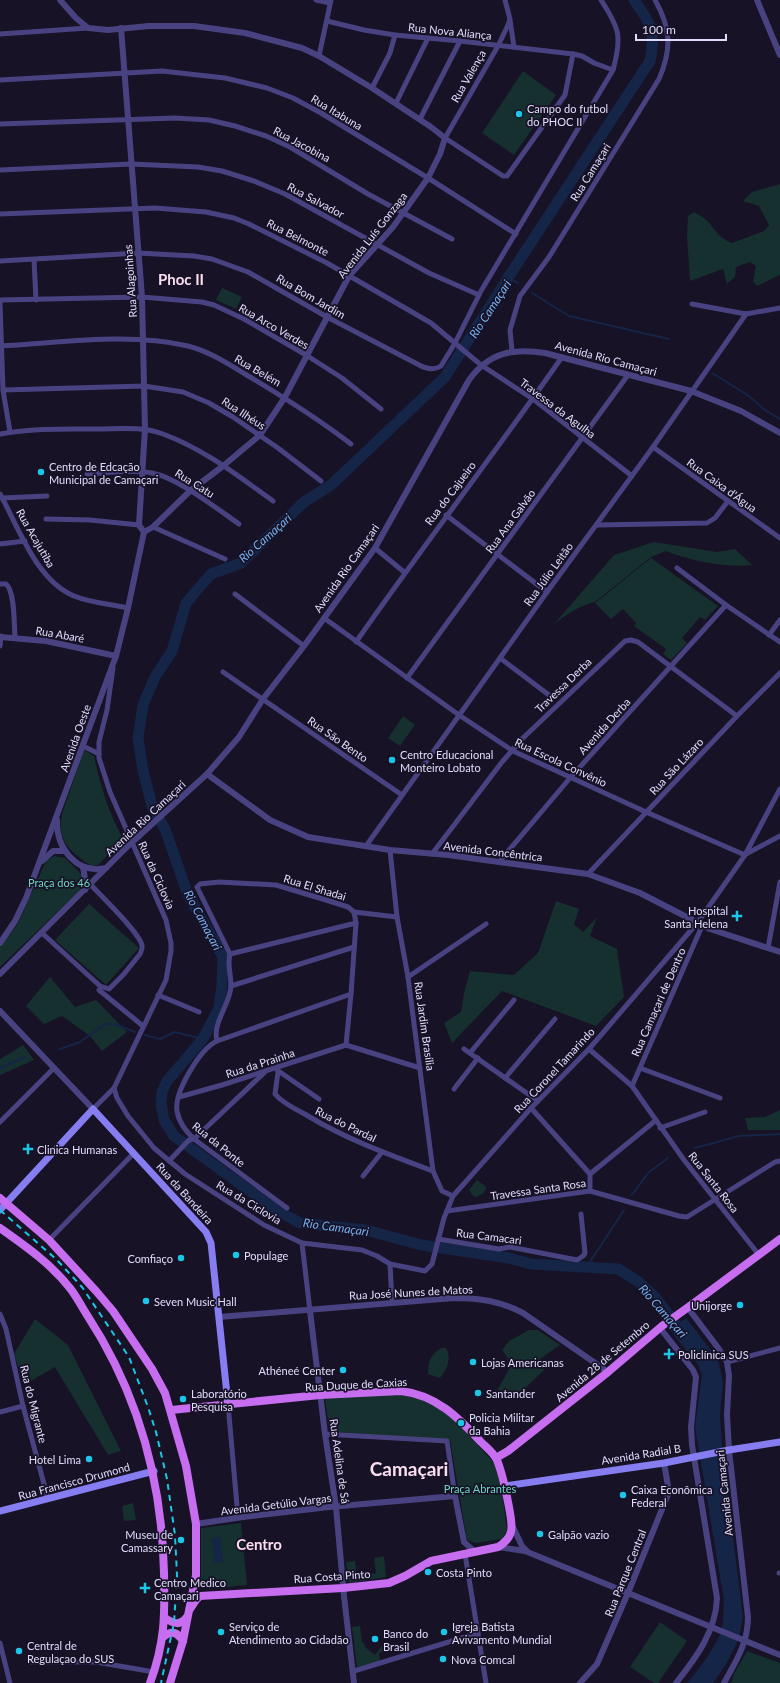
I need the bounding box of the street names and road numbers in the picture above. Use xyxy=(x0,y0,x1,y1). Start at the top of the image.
street label: Rua Nova Aliança xyxy=(408,20,492,42)
street label: Rua Valença xyxy=(448,48,488,104)
street label: Rua Itabuna xyxy=(309,92,365,132)
street label: Rua Jacobina xyxy=(271,124,333,164)
street label: Rua Camaçari xyxy=(567,140,613,203)
street label: Rua Salvador xyxy=(285,180,347,220)
street label: Avenida Luís Gonzaga xyxy=(334,190,410,280)
street label: Rua Belmonte xyxy=(265,216,331,258)
street label: Rua Alagoinhas xyxy=(121,244,139,318)
street label: Rua Bom Jardim xyxy=(274,271,348,321)
street label: Rua Arco Verdes xyxy=(237,301,312,351)
street label: Avenida Rio Camaçari xyxy=(554,338,659,378)
street label: Rua Belém xyxy=(233,352,283,388)
street label: Travessa da Agulha xyxy=(518,375,598,441)
street label: Rua Ilhéus xyxy=(220,394,268,432)
street label: Rua Caixa d'Água xyxy=(685,455,759,515)
street label: Rua do Cajueiro xyxy=(422,459,478,527)
street label: Rua Catu xyxy=(173,466,217,500)
street label: Rua Ana Galvão xyxy=(482,486,538,556)
street label: Rua Acajutiba xyxy=(14,506,58,570)
street label: Avenida Rio Camaçari xyxy=(311,521,382,615)
street label: Rua Júlio Leitão xyxy=(521,540,575,608)
street label: Rua Abaré xyxy=(35,623,86,645)
street label: Travessa Derba xyxy=(532,655,594,715)
street label: Avenida Derba xyxy=(575,695,633,757)
street label: Avenida Oeste xyxy=(57,702,93,773)
street label: Rua São Bento xyxy=(305,713,371,765)
street label: Rua Escola Convênio xyxy=(513,735,609,789)
street label: Rua São Lázaro xyxy=(646,735,706,797)
street label: Avenida Rio Camaçari xyxy=(102,777,188,858)
street label: Avenida Concêntrica xyxy=(443,838,543,864)
street label: Rua da Ciclovia xyxy=(136,839,178,911)
street label: Rua El Shadai xyxy=(282,871,348,903)
street label: Rua Camaçari de Dentro xyxy=(628,946,688,1058)
street label: Rua Jardim Brasília xyxy=(412,981,438,1071)
street label: Rua Coronel Tamarindo xyxy=(511,1025,597,1115)
street label: Rua da Prainha xyxy=(224,1046,296,1080)
street label: Rua do Pardal xyxy=(313,1104,379,1144)
street label: Rua da Ponte xyxy=(190,1119,248,1169)
street label: Rua Santa Rosa xyxy=(686,1149,742,1215)
street label: Rua da Bandeira xyxy=(154,1160,216,1226)
street label: Travessa Santa Rosa xyxy=(489,1176,587,1202)
street label: Rua da Ciclovia xyxy=(214,1178,284,1226)
street label: Rua Camacari xyxy=(456,1226,523,1247)
street label: Rua José Nunes de Matos xyxy=(349,1282,473,1302)
street label: Avenida 28 de Setembro xyxy=(552,1318,652,1404)
street label: Rua do Migrante xyxy=(18,1364,50,1445)
street label: Rua Duque de Caxias xyxy=(305,1375,408,1393)
street label: Rua Adelina de Sá xyxy=(328,1418,352,1504)
street label: Avenida Radial B xyxy=(600,1441,682,1467)
street label: Avenida Camaçari xyxy=(713,1449,735,1537)
street label: Rua Francisco Drumond xyxy=(17,1460,131,1502)
street label: Avenida Getúlio Vargas xyxy=(220,1491,332,1517)
street label: Rua Parque Central xyxy=(602,1528,648,1618)
street label: Rua Costa Pinto xyxy=(293,1567,371,1585)

